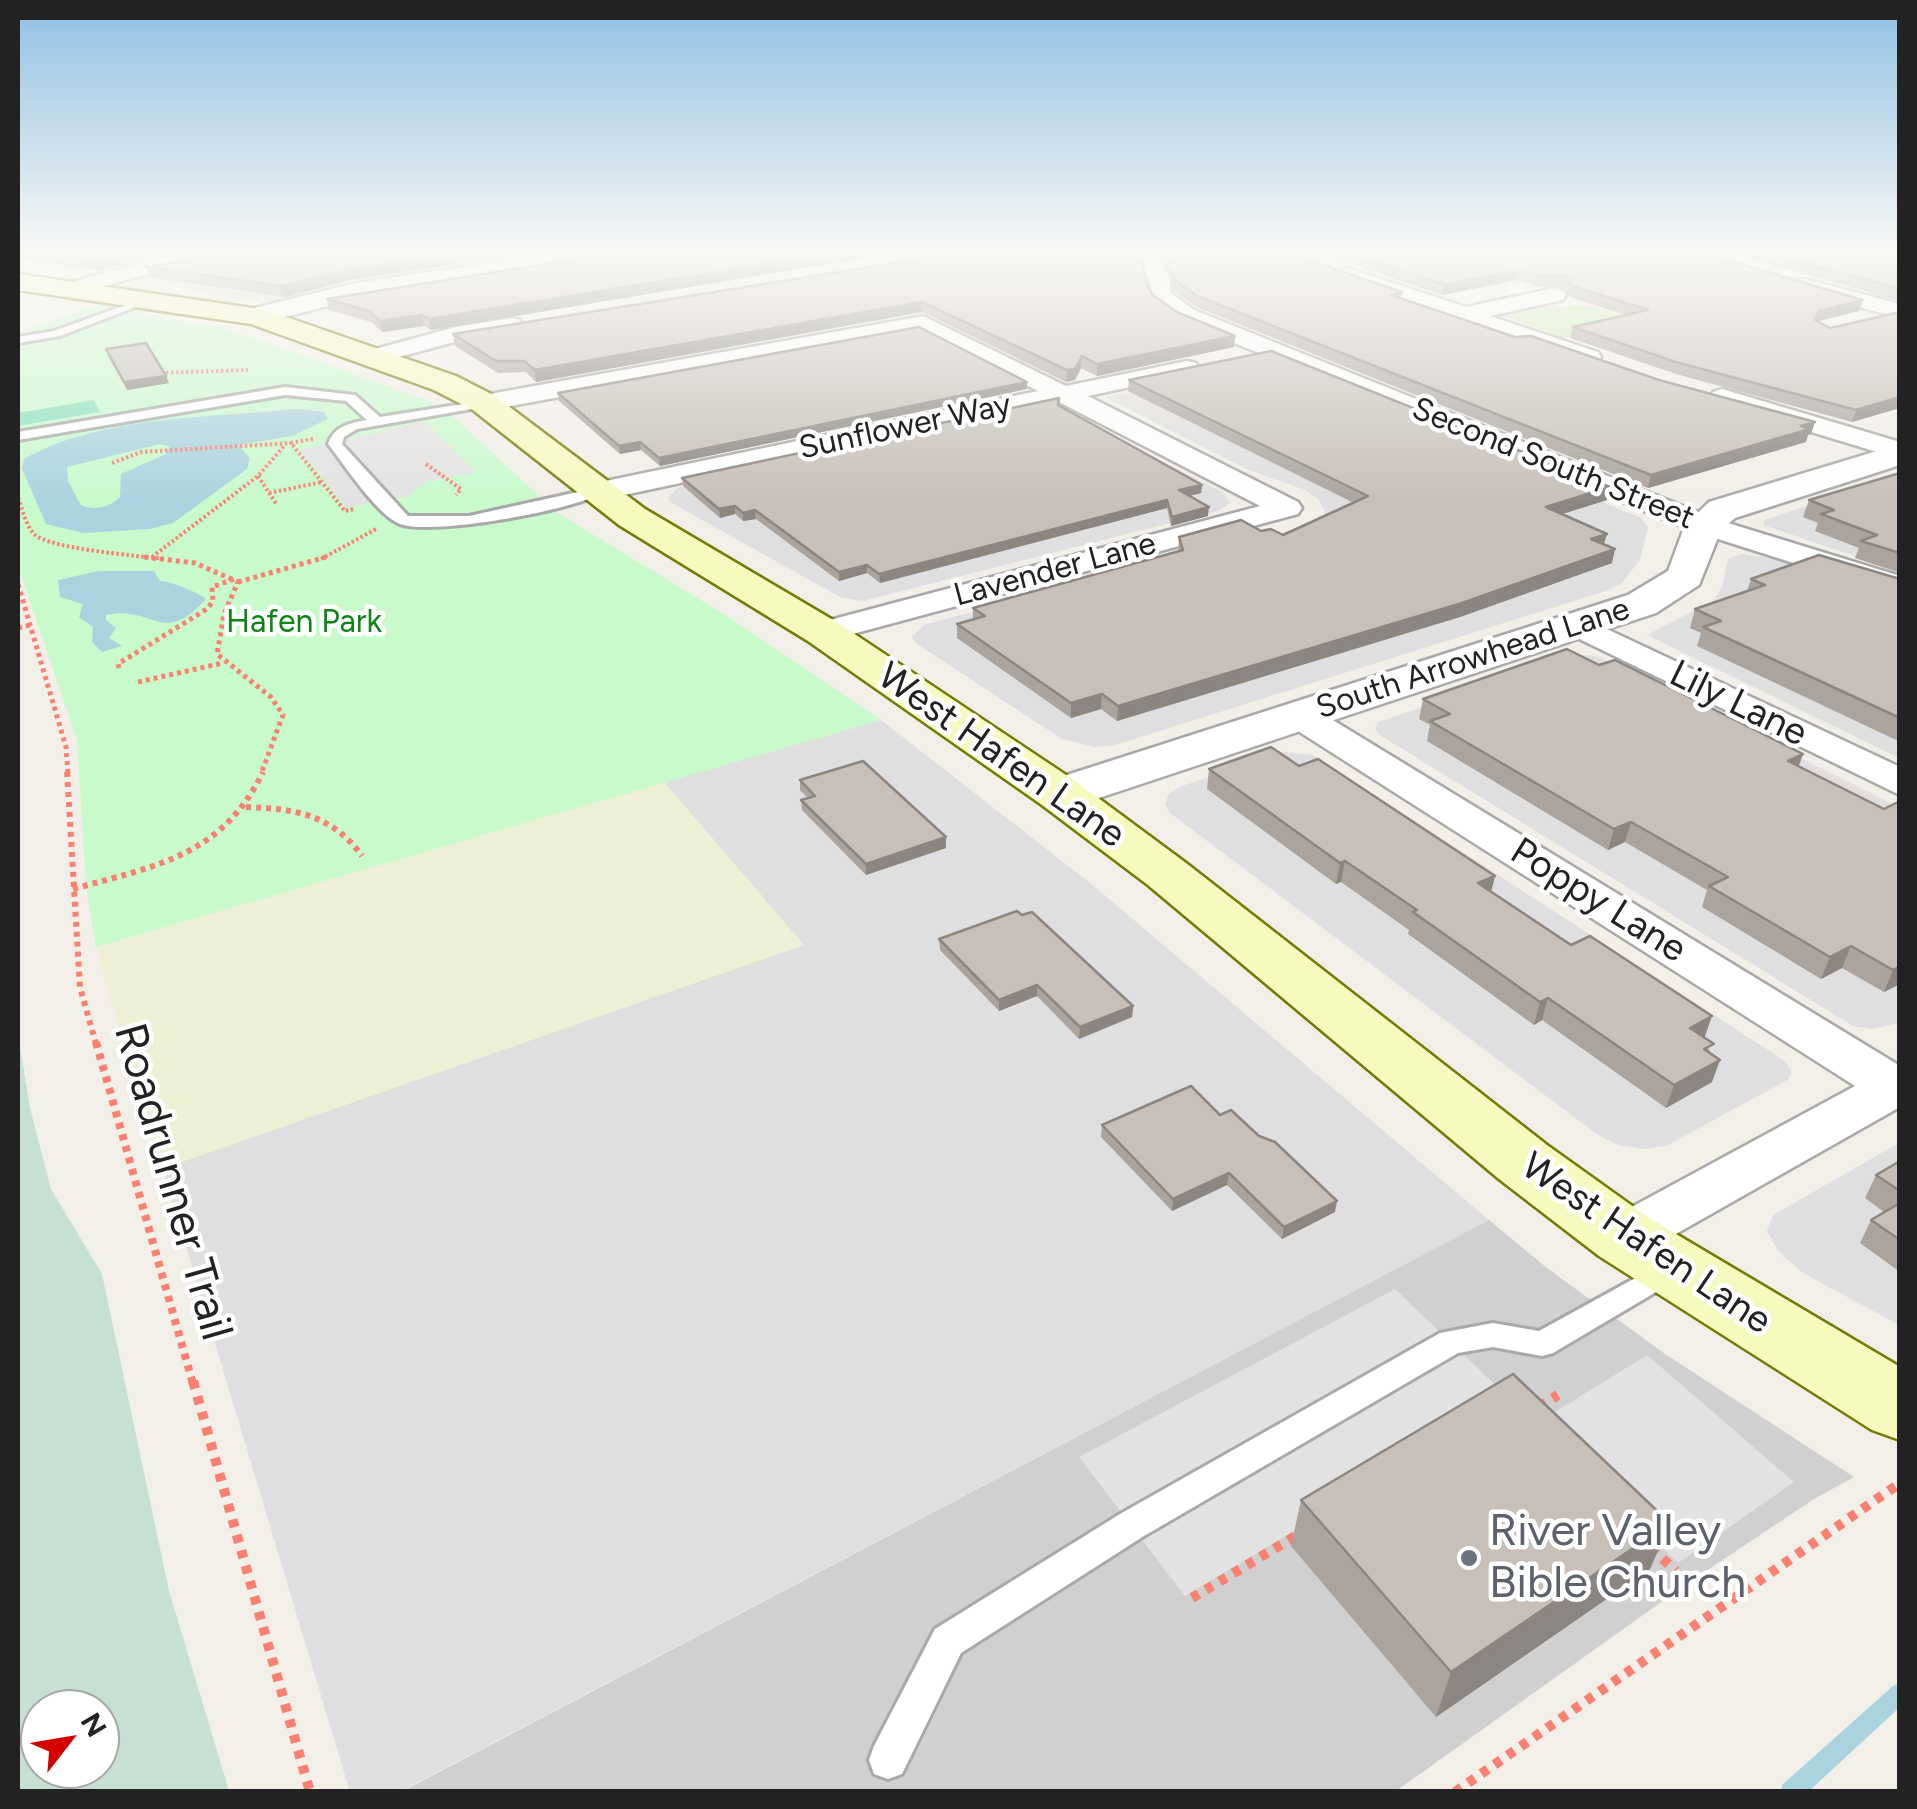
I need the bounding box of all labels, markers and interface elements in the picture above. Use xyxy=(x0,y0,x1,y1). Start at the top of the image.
street label: Sunflower Way xyxy=(796,386,1014,468)
street label: Second South Street xyxy=(1406,390,1700,538)
street label: Lavender Lane xyxy=(950,525,1160,615)
street label: South Arrowhead Lane xyxy=(1312,590,1634,728)
park label: Hafen Park xyxy=(226,604,382,642)
street label: Lily Lane xyxy=(1662,651,1814,757)
street label: West Hafen Lane xyxy=(869,654,1133,858)
street label: Poppy Lane xyxy=(1502,829,1694,973)
street label: Roadrunner Trail xyxy=(101,1018,243,1346)
street label: West Hafen Lane xyxy=(1512,1144,1780,1344)
place label: River Valley Bible Church xyxy=(1489,1505,1746,1611)
marker: River Valley Bible Church xyxy=(1458,1547,1480,1569)
north arrow xyxy=(20,1689,120,1789)
text: N xyxy=(74,1707,114,1743)

